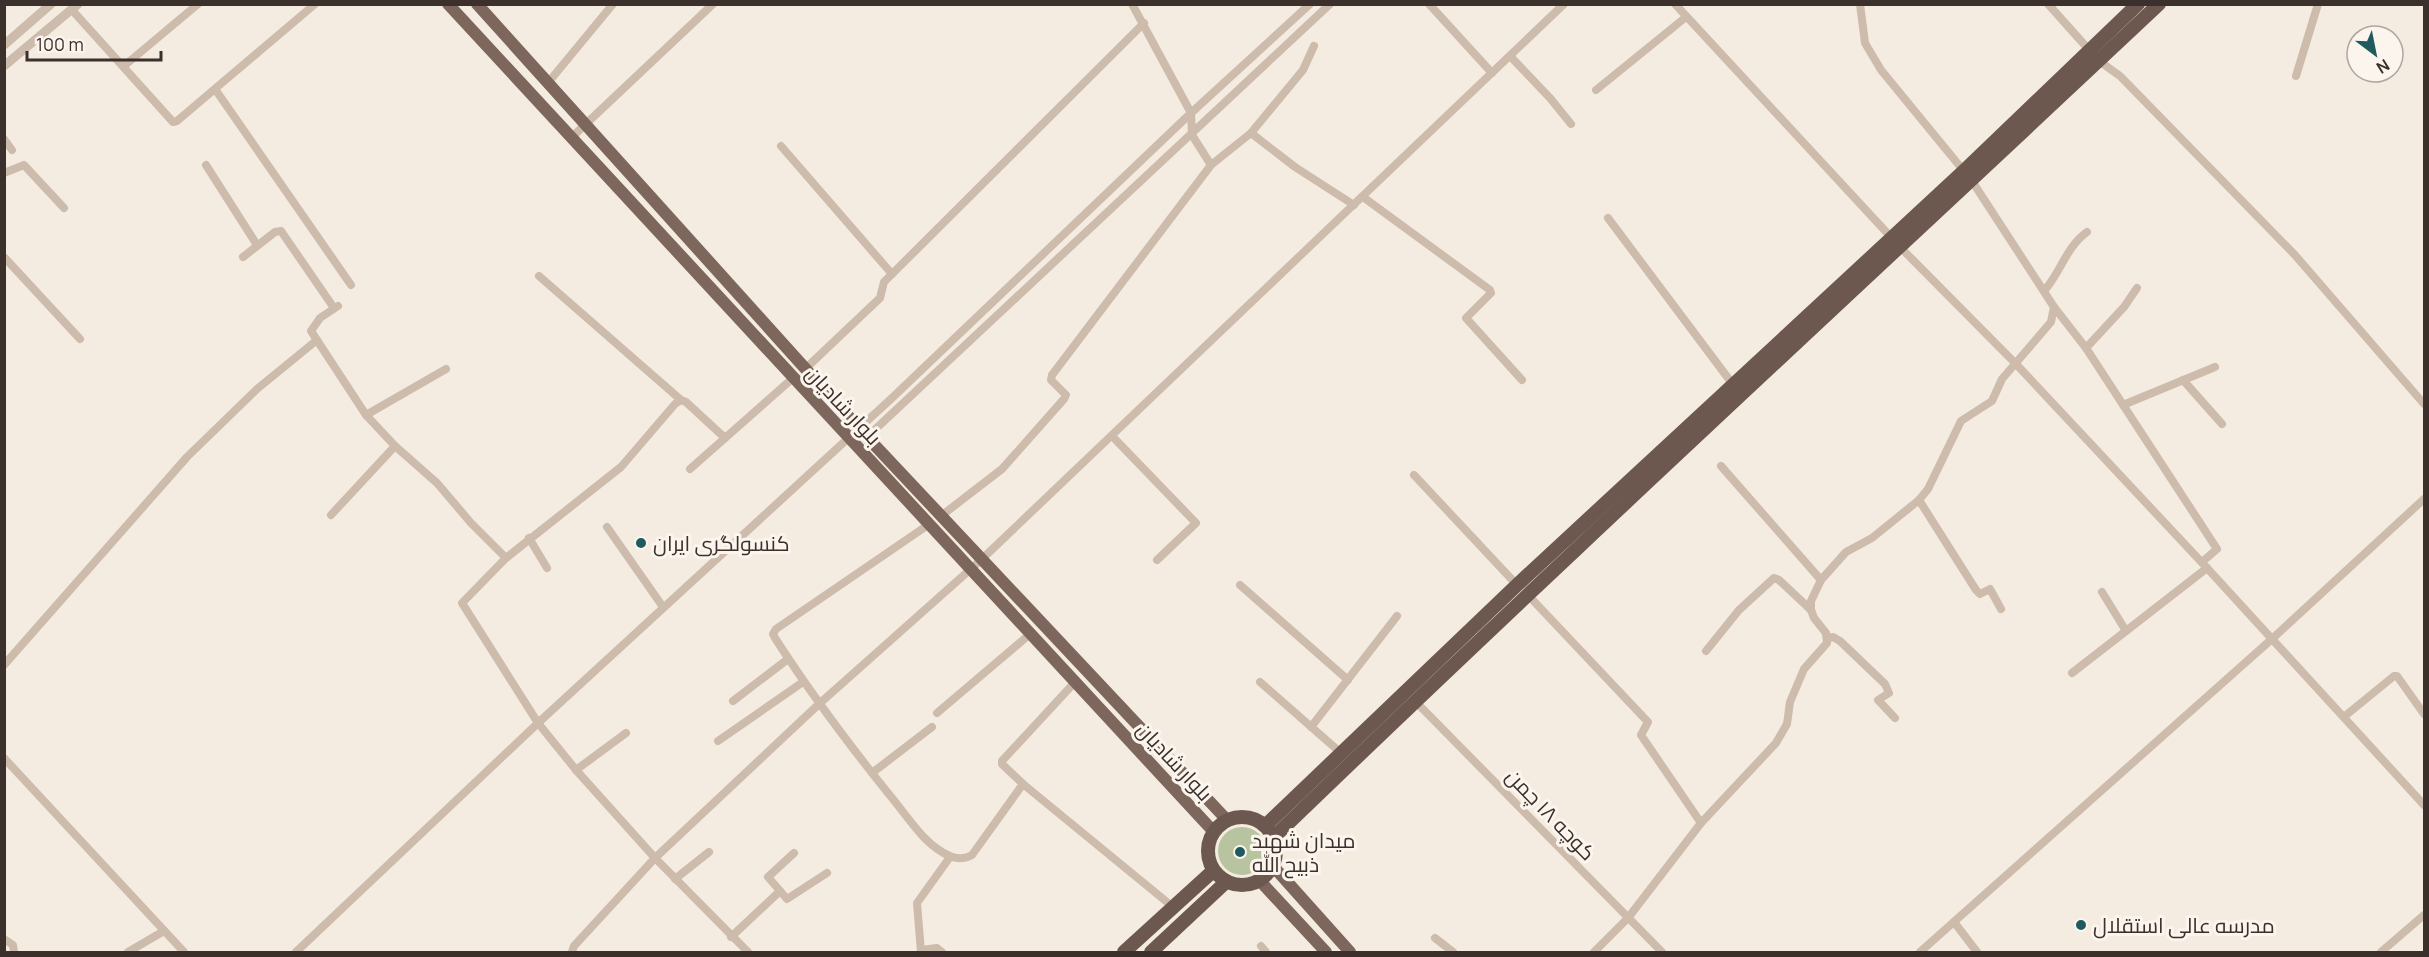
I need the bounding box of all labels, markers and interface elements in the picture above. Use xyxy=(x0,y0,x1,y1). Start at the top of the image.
scale bar xyxy=(27,24,160,62)
north arrow xyxy=(2345,24,2405,84)
text: 100 m xyxy=(36,32,84,56)
text: N xyxy=(2372,54,2394,79)
street label: بلوار شادیان xyxy=(800,359,888,451)
place label: کنسولگری ایران xyxy=(653,529,790,557)
marker: کنسولگری ایران xyxy=(634,536,648,550)
street label: بلوار شادیان xyxy=(1131,715,1219,807)
street label: كوچه ١٨ چمن xyxy=(1499,762,1602,867)
place label: میدان شهید ذبیح الله xyxy=(1252,826,1355,879)
marker: میدان شهید ذبیح الله xyxy=(1233,845,1247,859)
place label: مدرسه عالی استقلال xyxy=(2093,911,2275,939)
marker: مدرسه عالی استقلال xyxy=(2074,918,2088,932)

